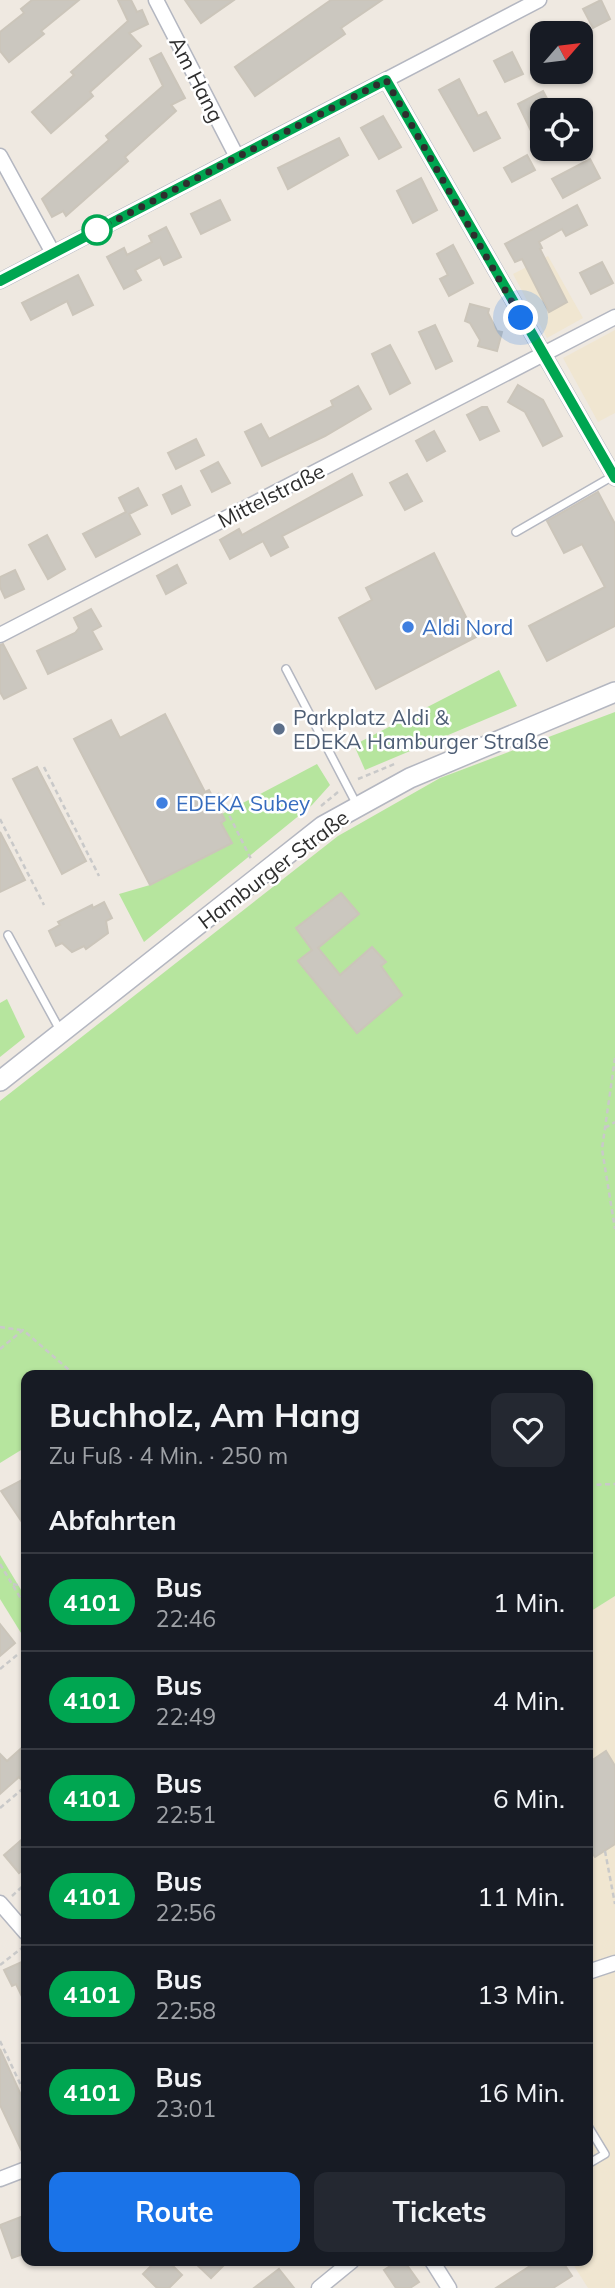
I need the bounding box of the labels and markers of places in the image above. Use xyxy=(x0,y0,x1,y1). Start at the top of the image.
unlabelled marker xyxy=(82,215,112,245)
place label: Aldi Nord xyxy=(422,614,513,640)
marker: Aldi Nord xyxy=(400,619,416,635)
place label: Parkplatz Aldi & EDEKA Hamburger Straße xyxy=(293,704,549,754)
marker: Parkplatz Aldi & EDEKA Hamburger Straße xyxy=(271,721,287,737)
place label: EDEKA Subey xyxy=(176,790,310,816)
marker: EDEKA Subey xyxy=(154,795,170,811)

